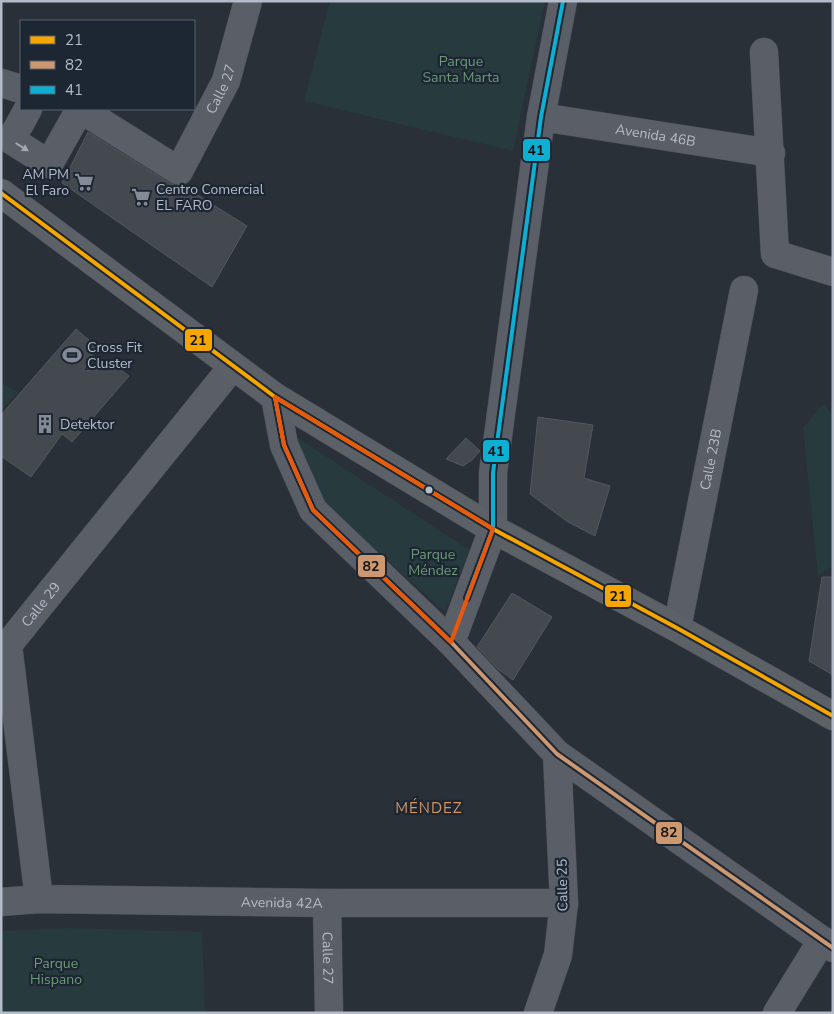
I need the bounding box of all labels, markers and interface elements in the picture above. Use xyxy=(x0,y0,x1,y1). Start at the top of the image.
legend xyxy=(20,20,195,110)
text: 21 xyxy=(65,30,83,50)
park label: Parque Santa Marta xyxy=(423,52,500,87)
text: 82 xyxy=(65,55,83,75)
street label: Calle 27 xyxy=(201,62,240,117)
text: 41 xyxy=(65,80,83,100)
street label: Avenida 46B xyxy=(614,120,697,151)
line badge: 41 xyxy=(522,138,551,162)
text: 41 xyxy=(528,141,544,160)
one-way arrow xyxy=(15,142,29,151)
place label: AM PM El Faro xyxy=(22,165,69,200)
supermarket icon: AM PM El Faro xyxy=(73,171,95,193)
place label: Centro Comercial EL FARO xyxy=(156,180,265,215)
supermarket icon: Centro Comercial EL FARO xyxy=(130,186,152,208)
line badge: 21 xyxy=(184,328,213,352)
text: 21 xyxy=(190,331,206,350)
place label: Cross Fit Cluster xyxy=(87,338,142,373)
sports icon: Cross Fit Cluster xyxy=(61,344,83,366)
building icon: Detektor xyxy=(34,413,56,435)
place label: Detektor xyxy=(60,415,115,434)
street label: Calle 23B xyxy=(696,427,726,492)
line badge: 41 xyxy=(482,439,510,463)
text: 41 xyxy=(488,442,504,461)
unlabelled marker xyxy=(424,485,434,495)
park label: Parque Méndez xyxy=(408,545,458,580)
line badge: 82 xyxy=(357,554,386,578)
text: 82 xyxy=(363,557,379,576)
street label: Calle 29 xyxy=(17,578,65,631)
line badge: 21 xyxy=(604,584,632,608)
text: 21 xyxy=(610,587,626,606)
district label: MÉNDEZ xyxy=(395,798,463,818)
line badge: 82 xyxy=(655,821,683,845)
text: 82 xyxy=(661,823,677,842)
street label: Calle 25 xyxy=(553,858,572,911)
street label: Avenida 42A xyxy=(241,893,323,913)
street label: Calle 27 xyxy=(318,931,337,985)
park label: Parque Hispano xyxy=(30,954,82,989)

